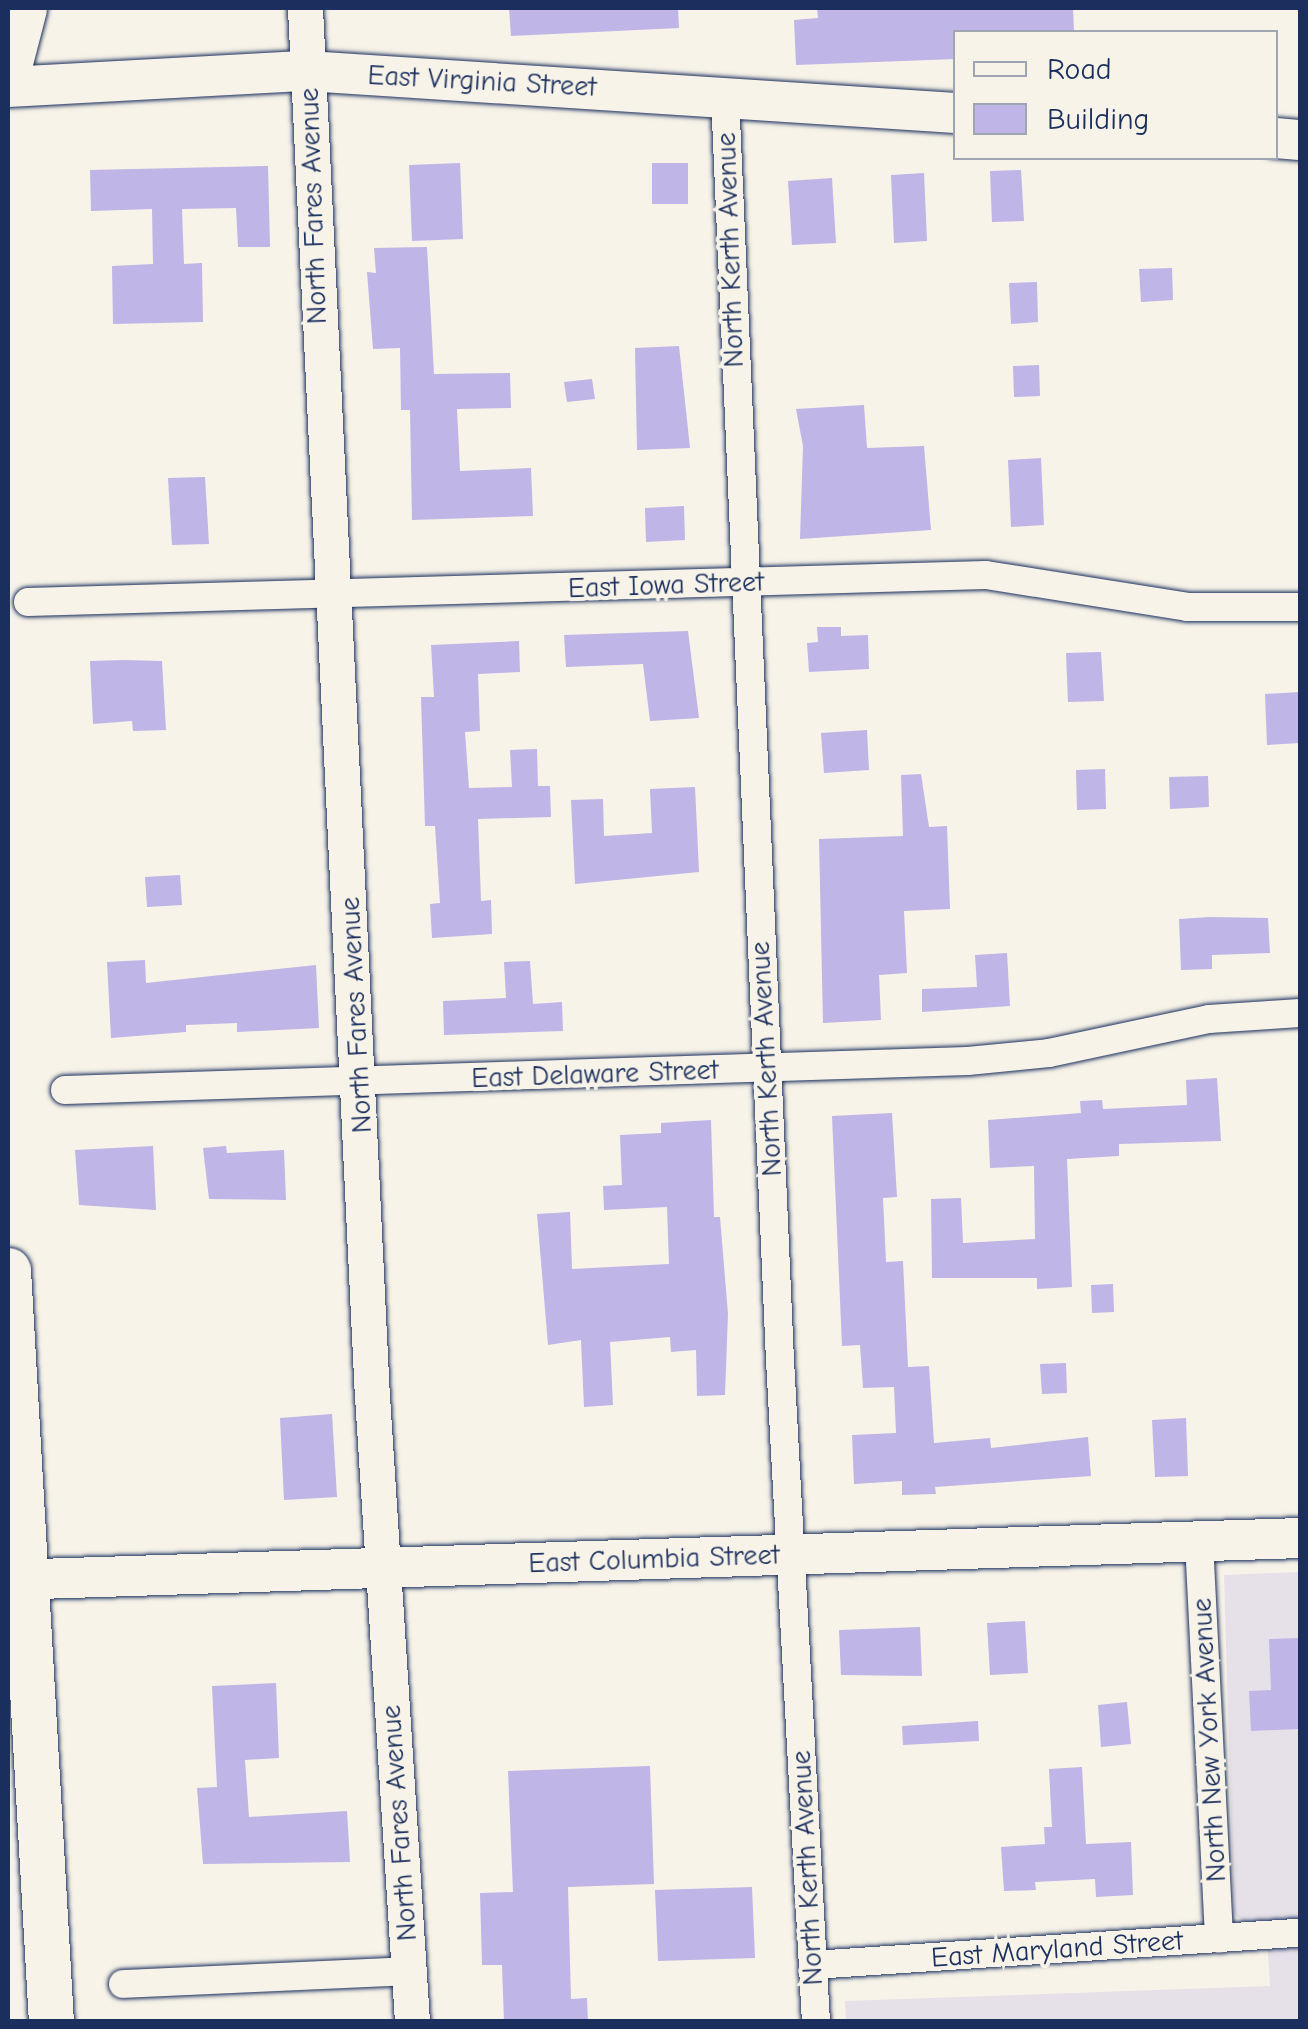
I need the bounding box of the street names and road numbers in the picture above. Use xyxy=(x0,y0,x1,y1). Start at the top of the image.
street label: East Virginia Street xyxy=(367,58,597,104)
street label: North Fares Avenue xyxy=(292,87,334,325)
street label: North Kerth Avenue xyxy=(709,132,751,368)
street label: East Iowa Street xyxy=(567,565,765,605)
street label: North Fares Avenue xyxy=(333,896,379,1134)
street label: North Kerth Avenue xyxy=(743,941,789,1177)
street label: East Delaware Street xyxy=(471,1053,719,1095)
street label: East Columbia Street xyxy=(528,1538,780,1580)
street label: North New York Avenue xyxy=(1185,1597,1233,1883)
street label: North Fares Avenue xyxy=(374,1704,424,1942)
street label: North Kerth Avenue xyxy=(784,1750,830,1986)
street label: East Maryland Street xyxy=(930,1923,1184,1975)

